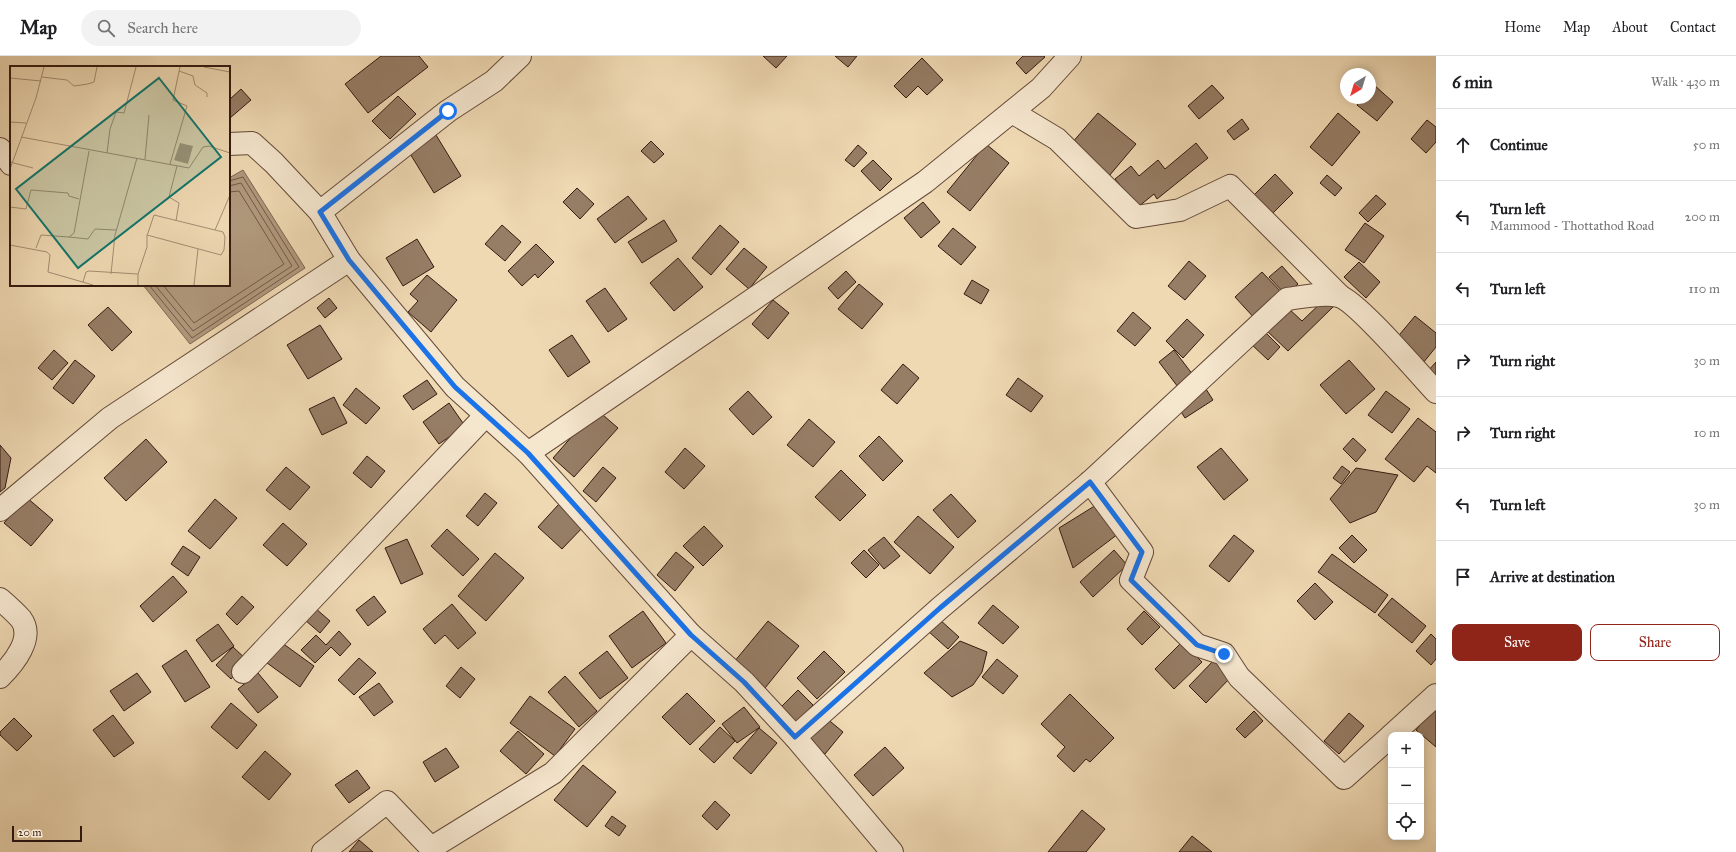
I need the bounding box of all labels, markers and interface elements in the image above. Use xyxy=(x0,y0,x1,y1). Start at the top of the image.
search box xyxy=(81,10,361,46)
text: Map xyxy=(20,16,57,39)
icon: search xyxy=(95,17,117,39)
text: Search here xyxy=(127,19,198,37)
text: Home xyxy=(1504,19,1541,36)
text: Map xyxy=(1563,19,1590,36)
text: About xyxy=(1612,19,1648,36)
text: Contact xyxy=(1670,19,1716,36)
inset map xyxy=(10,66,230,286)
north arrow xyxy=(1340,68,1376,104)
text: 6 min xyxy=(1452,72,1493,93)
text: Walk · 430 m xyxy=(1651,74,1720,90)
route start xyxy=(439,102,457,120)
icon: ahead xyxy=(1452,134,1474,156)
text: Continue xyxy=(1490,136,1548,154)
text: 50 m xyxy=(1693,137,1720,153)
text: Turn left xyxy=(1490,200,1546,218)
icon: left xyxy=(1452,206,1474,228)
text: 200 m xyxy=(1685,209,1720,225)
text: Mammood - Thottathod Road xyxy=(1490,218,1654,234)
icon: left xyxy=(1452,278,1474,300)
text: Turn left xyxy=(1490,280,1546,298)
text: 110 m xyxy=(1688,281,1720,297)
icon: right xyxy=(1452,350,1474,372)
text: Turn right xyxy=(1490,352,1555,370)
text: 30 m xyxy=(1694,353,1720,369)
icon: right xyxy=(1452,422,1474,444)
text: Turn right xyxy=(1490,424,1555,442)
text: 10 m xyxy=(1694,425,1720,441)
icon: left xyxy=(1452,494,1474,516)
text: Turn left xyxy=(1490,496,1546,514)
text: 30 m xyxy=(1694,497,1720,513)
icon: arrive xyxy=(1452,566,1474,588)
text: Arrive at destination xyxy=(1490,568,1615,586)
button: Save xyxy=(1452,624,1582,661)
button: Share xyxy=(1590,624,1720,661)
route end xyxy=(1215,645,1233,663)
map controls xyxy=(1388,732,1424,840)
button: + xyxy=(1388,732,1424,768)
button: − xyxy=(1388,768,1424,804)
button: locate xyxy=(1388,804,1424,840)
scale bar xyxy=(12,824,82,843)
text: 20 m xyxy=(18,826,41,839)

